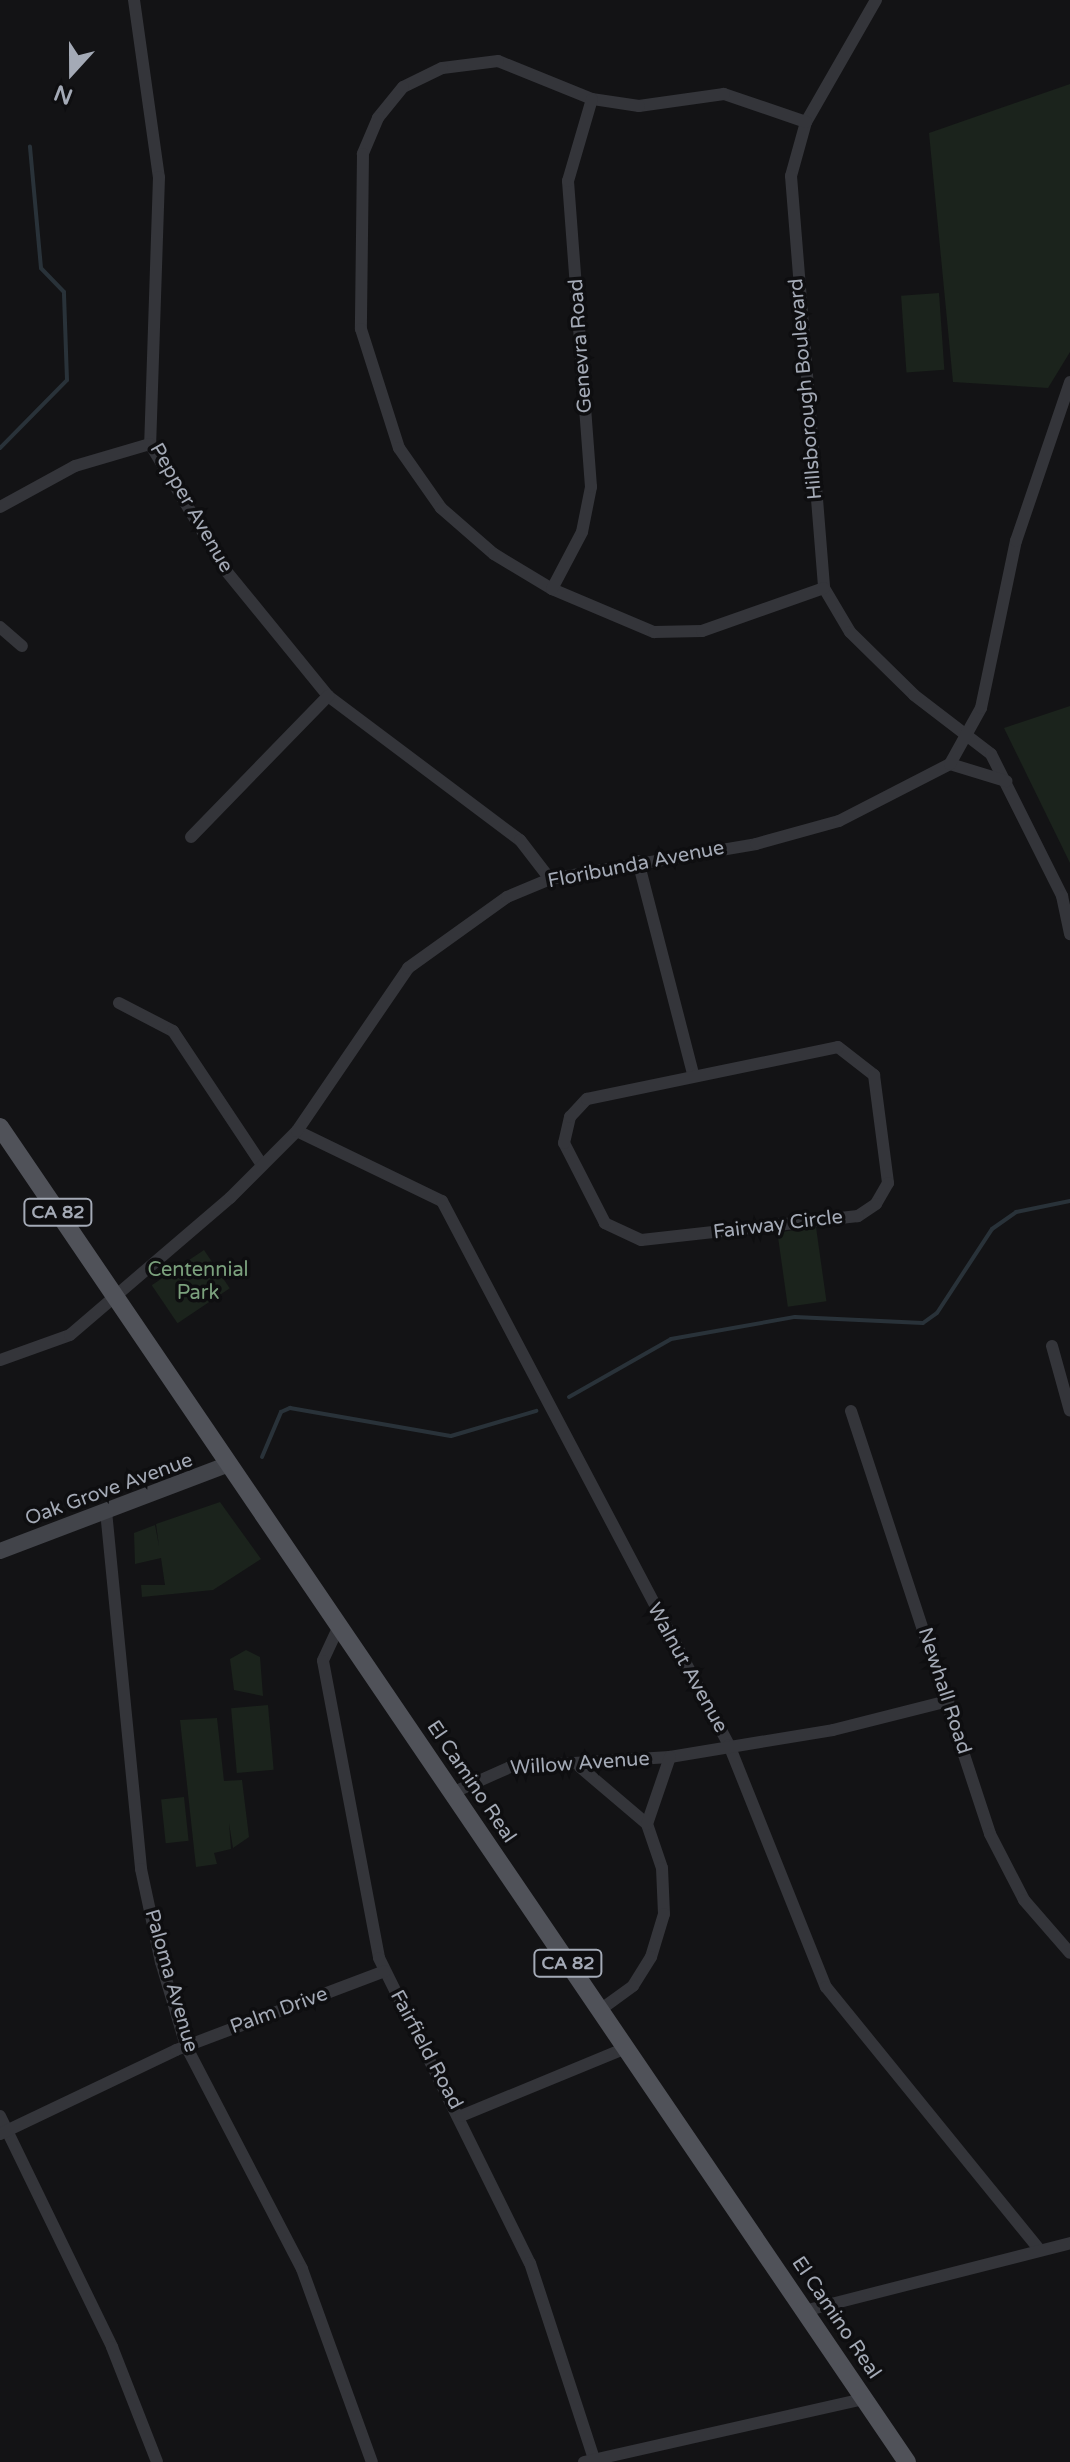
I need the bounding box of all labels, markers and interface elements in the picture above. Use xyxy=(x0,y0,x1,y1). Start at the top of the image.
north arrow xyxy=(32,32,112,112)
text: N xyxy=(50,79,76,110)
street label: Hillsborough Boulevard xyxy=(784,277,828,501)
street label: Genevra Road xyxy=(564,278,598,414)
street label: Pepper Avenue xyxy=(144,439,238,577)
street label: Floribunda Avenue xyxy=(546,836,726,894)
road number: CA 82 xyxy=(22,1198,94,1226)
street label: Fairway Circle xyxy=(712,1205,844,1245)
park label: Centennial Park xyxy=(147,1259,249,1306)
street label: Oak Grove Avenue xyxy=(22,1449,196,1531)
street label: Walnut Avenue xyxy=(642,1599,732,1737)
street label: Newhall Road xyxy=(912,1625,976,1757)
street label: El Camino Real xyxy=(421,1716,521,1848)
street label: Willow Avenue xyxy=(510,1747,650,1781)
street label: Paloma Avenue xyxy=(139,1907,203,2055)
road number: CA 82 xyxy=(532,1949,604,1977)
street label: Palm Drive xyxy=(227,1982,331,2040)
street label: Fairfield Road xyxy=(385,1986,467,2114)
street label: El Camino Real xyxy=(786,2252,886,2384)

